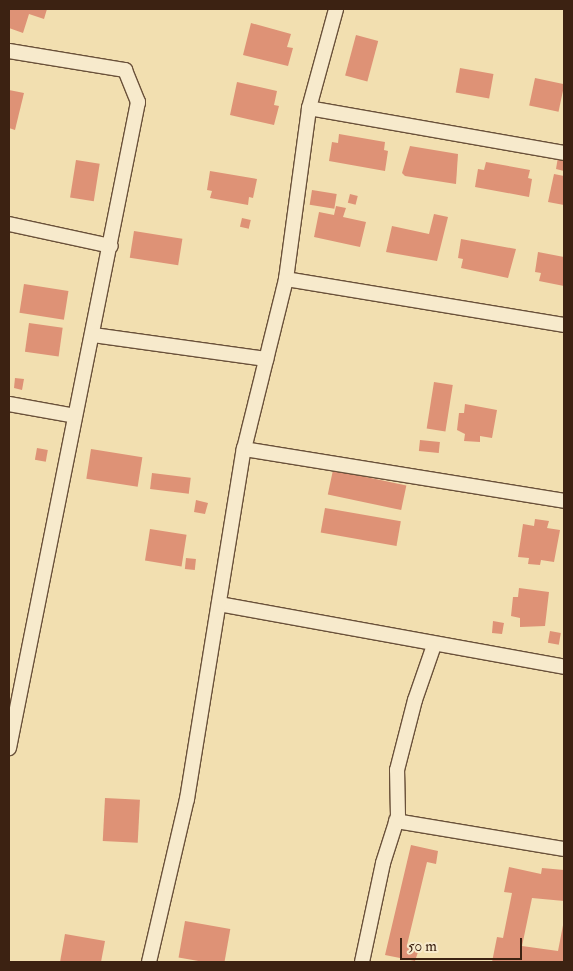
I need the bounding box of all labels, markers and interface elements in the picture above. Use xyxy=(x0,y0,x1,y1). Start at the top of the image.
scale bar xyxy=(403,928,526,960)
text: 50 m xyxy=(408,937,437,956)

